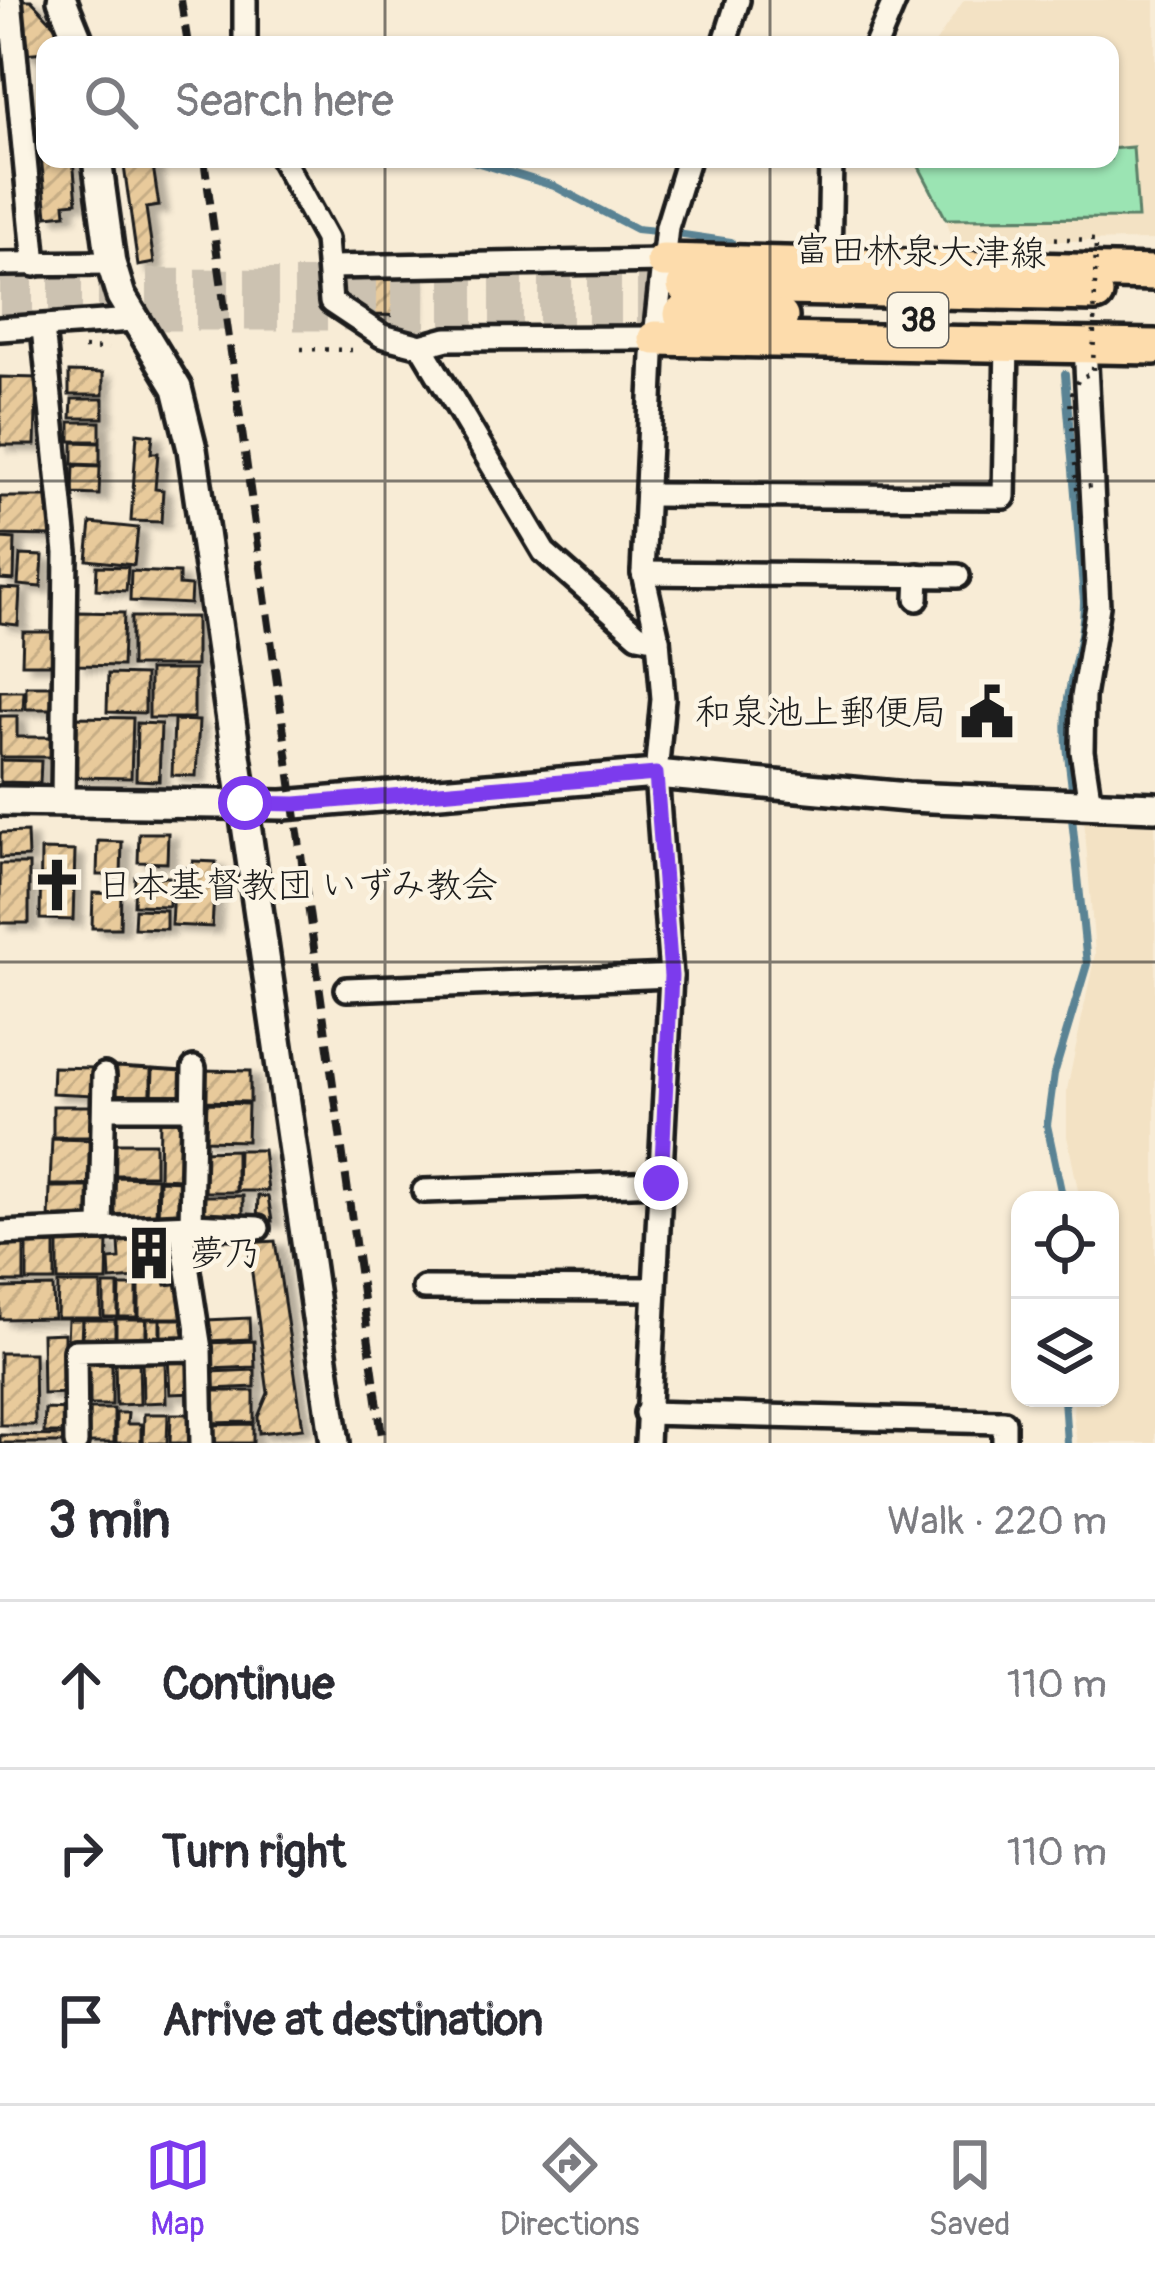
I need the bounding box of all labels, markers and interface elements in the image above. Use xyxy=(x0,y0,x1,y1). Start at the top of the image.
search box xyxy=(36,36,1119,168)
icon: search xyxy=(78,69,144,135)
text: Search here xyxy=(174,74,394,130)
street label: 富田林泉大津線 xyxy=(794,227,1046,277)
road number: 38 xyxy=(888,293,948,347)
public building icon: 和泉池上郵便局 xyxy=(958,683,1016,741)
place label: 和泉池上郵便局 xyxy=(695,690,947,735)
route start xyxy=(218,776,272,830)
church icon: 日本基督教団 いずみ教会 xyxy=(28,856,86,914)
place label: 日本基督教団 いずみ教会 xyxy=(97,863,498,908)
route end xyxy=(634,1156,688,1210)
map controls xyxy=(1011,1191,1119,1407)
button: locate xyxy=(1011,1191,1119,1299)
building icon: 夢乃 xyxy=(120,1224,178,1282)
place label: 夢乃 xyxy=(189,1231,261,1276)
button: layers xyxy=(1011,1299,1119,1407)
text: 3 min xyxy=(48,1489,170,1553)
text: Walk · 220 m xyxy=(887,1497,1107,1546)
icon: ahead xyxy=(48,1652,114,1718)
text: Continue xyxy=(162,1657,335,1713)
text: 110 m xyxy=(1007,1660,1107,1709)
icon: right xyxy=(48,1820,114,1886)
text: Turn right xyxy=(162,1825,346,1881)
text: 110 m xyxy=(1007,1828,1107,1877)
icon: arrive xyxy=(48,1988,114,2054)
text: Arrive at destination xyxy=(162,1993,543,2049)
tab: Map xyxy=(145,2132,211,2245)
tab: Directions xyxy=(500,2132,640,2245)
tab: Saved xyxy=(929,2132,1010,2245)

